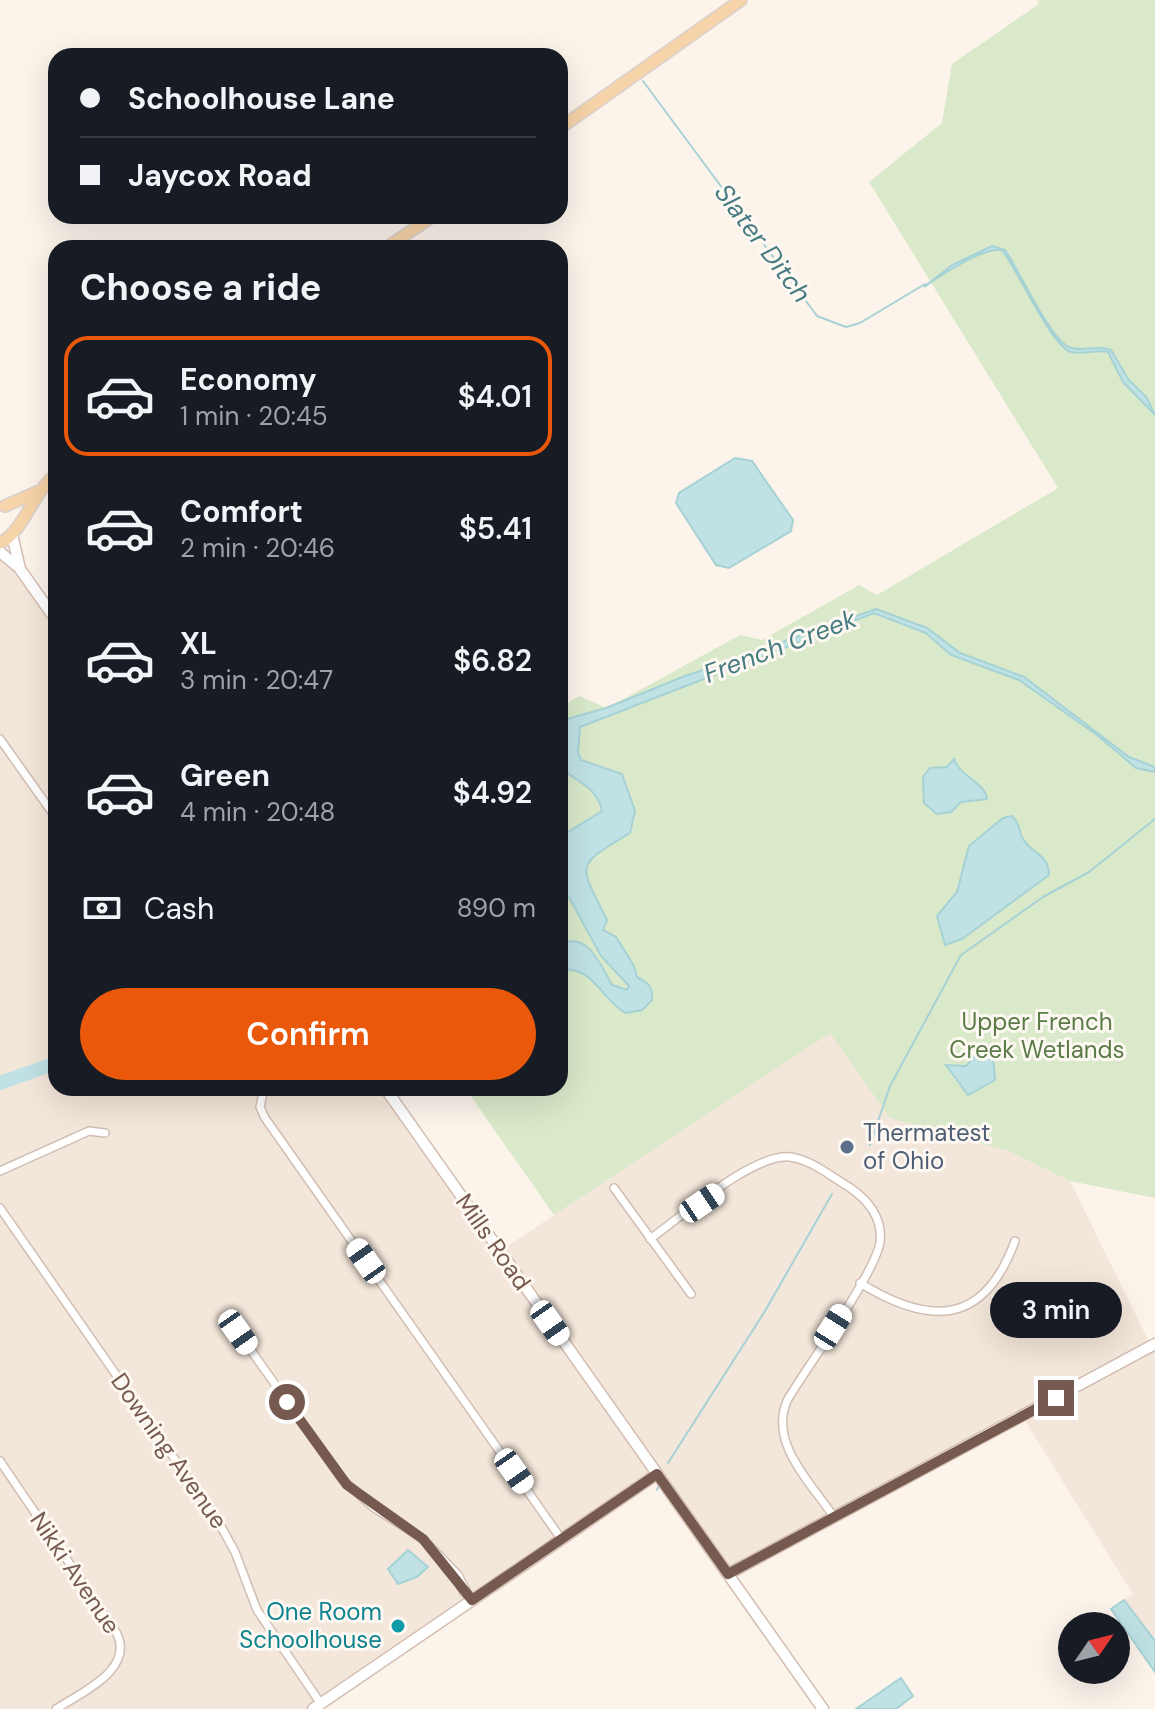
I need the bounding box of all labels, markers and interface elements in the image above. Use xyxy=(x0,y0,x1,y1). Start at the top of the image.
text: Schoolhouse Lane xyxy=(128,79,395,118)
text: Jaycox Road xyxy=(128,156,312,195)
water label: Slater Ditch xyxy=(707,177,819,309)
text: Choose a ride xyxy=(80,264,321,311)
icon: car xyxy=(84,360,156,432)
text: Economy xyxy=(180,360,317,399)
text: $4.01 xyxy=(458,377,532,416)
text: 1 min · 20:45 xyxy=(180,399,328,433)
icon: car xyxy=(84,492,156,564)
text: Comfort xyxy=(180,492,303,531)
text: $5.41 xyxy=(459,509,532,548)
text: 2 min · 20:46 xyxy=(180,531,335,565)
water label: French Creek xyxy=(699,601,862,691)
icon: car xyxy=(84,624,156,696)
text: XL xyxy=(180,624,217,663)
text: $6.82 xyxy=(453,641,532,680)
text: 3 min · 20:47 xyxy=(180,663,333,697)
icon: car xyxy=(84,756,156,828)
text: Green xyxy=(180,756,270,795)
text: $4.92 xyxy=(453,773,532,812)
text: 4 min · 20:48 xyxy=(180,795,335,829)
icon: cash xyxy=(80,886,124,930)
text: Cash xyxy=(144,889,214,928)
text: 890 m xyxy=(457,891,536,925)
button: Confirm xyxy=(80,988,536,1080)
park label: Upper French Creek Wetlands xyxy=(949,1006,1125,1065)
place label: Thermatest of Ohio xyxy=(863,1117,991,1176)
marker: Thermatest of Ohio xyxy=(838,1138,856,1156)
car xyxy=(675,1180,729,1226)
street label: Mills Road xyxy=(449,1187,538,1296)
car xyxy=(342,1234,390,1288)
callout: 3 min xyxy=(990,1282,1122,1338)
text: 3 min xyxy=(1022,1293,1090,1327)
car xyxy=(526,1296,574,1350)
car xyxy=(810,1300,856,1354)
car xyxy=(214,1305,262,1359)
street label: Downing Avenue xyxy=(104,1367,235,1535)
route end xyxy=(1038,1380,1074,1416)
route start xyxy=(269,1384,305,1420)
car xyxy=(490,1444,538,1498)
street label: Nikki Avenue xyxy=(23,1506,127,1640)
place label: One Room Schoolhouse xyxy=(239,1596,382,1655)
north arrow xyxy=(1058,1612,1130,1684)
map controls xyxy=(1058,1612,1130,1684)
marker: One Room Schoolhouse xyxy=(389,1617,407,1635)

